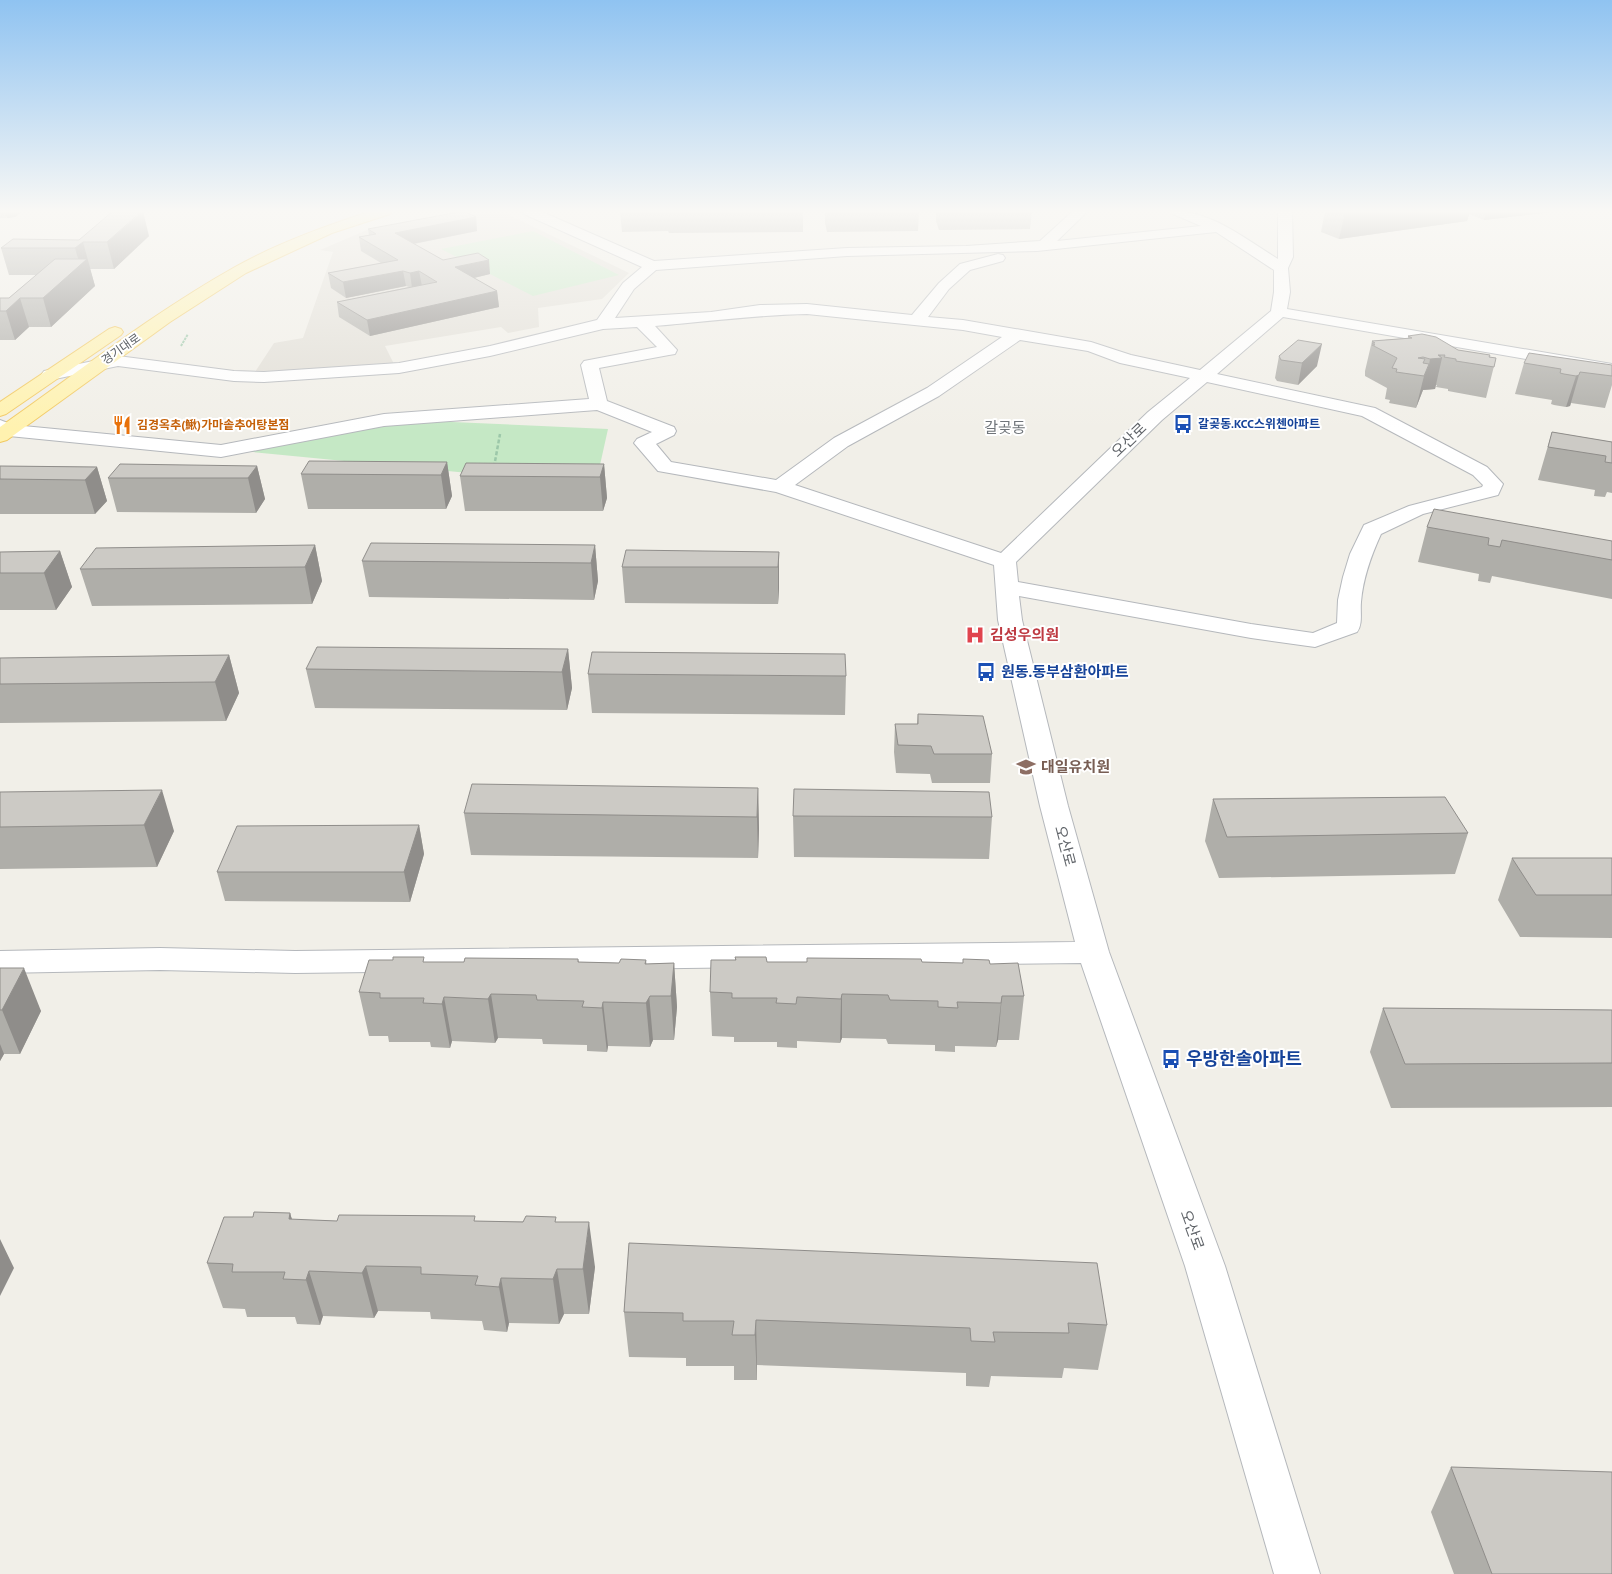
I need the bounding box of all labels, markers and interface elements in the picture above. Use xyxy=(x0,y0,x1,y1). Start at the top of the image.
street label: 경기대로 xyxy=(98,330,143,367)
bus stop icon: 갈곶동.KCC스위첸아파트 xyxy=(1172,413,1194,435)
restaurant icon: 김경옥추(鰍)가마솥추어탕본점 xyxy=(111,414,133,436)
place label: 갈곶동.KCC스위첸아파트 xyxy=(1198,416,1320,431)
place label: 김경옥추(鰍)가마솥추어탕본점 xyxy=(137,417,289,432)
district label: 갈곶동 xyxy=(984,418,1026,437)
street label: 오산로 xyxy=(1107,418,1150,461)
hospital icon: 김성우의원 xyxy=(964,624,986,646)
place label: 김성우의원 xyxy=(990,625,1059,644)
bus stop icon: 원동.동부삼환아파트 xyxy=(975,661,997,683)
place label: 원동.동부삼환아파트 xyxy=(1001,662,1129,681)
school or university icon: 대일유치원 xyxy=(1015,756,1037,778)
place label: 대일유치원 xyxy=(1041,757,1110,776)
street label: 오산로 xyxy=(1051,823,1080,868)
place label: 우방한솔아파트 xyxy=(1186,1047,1302,1070)
bus stop icon: 우방한솔아파트 xyxy=(1160,1048,1182,1070)
street label: 오산로 xyxy=(1176,1207,1208,1253)

